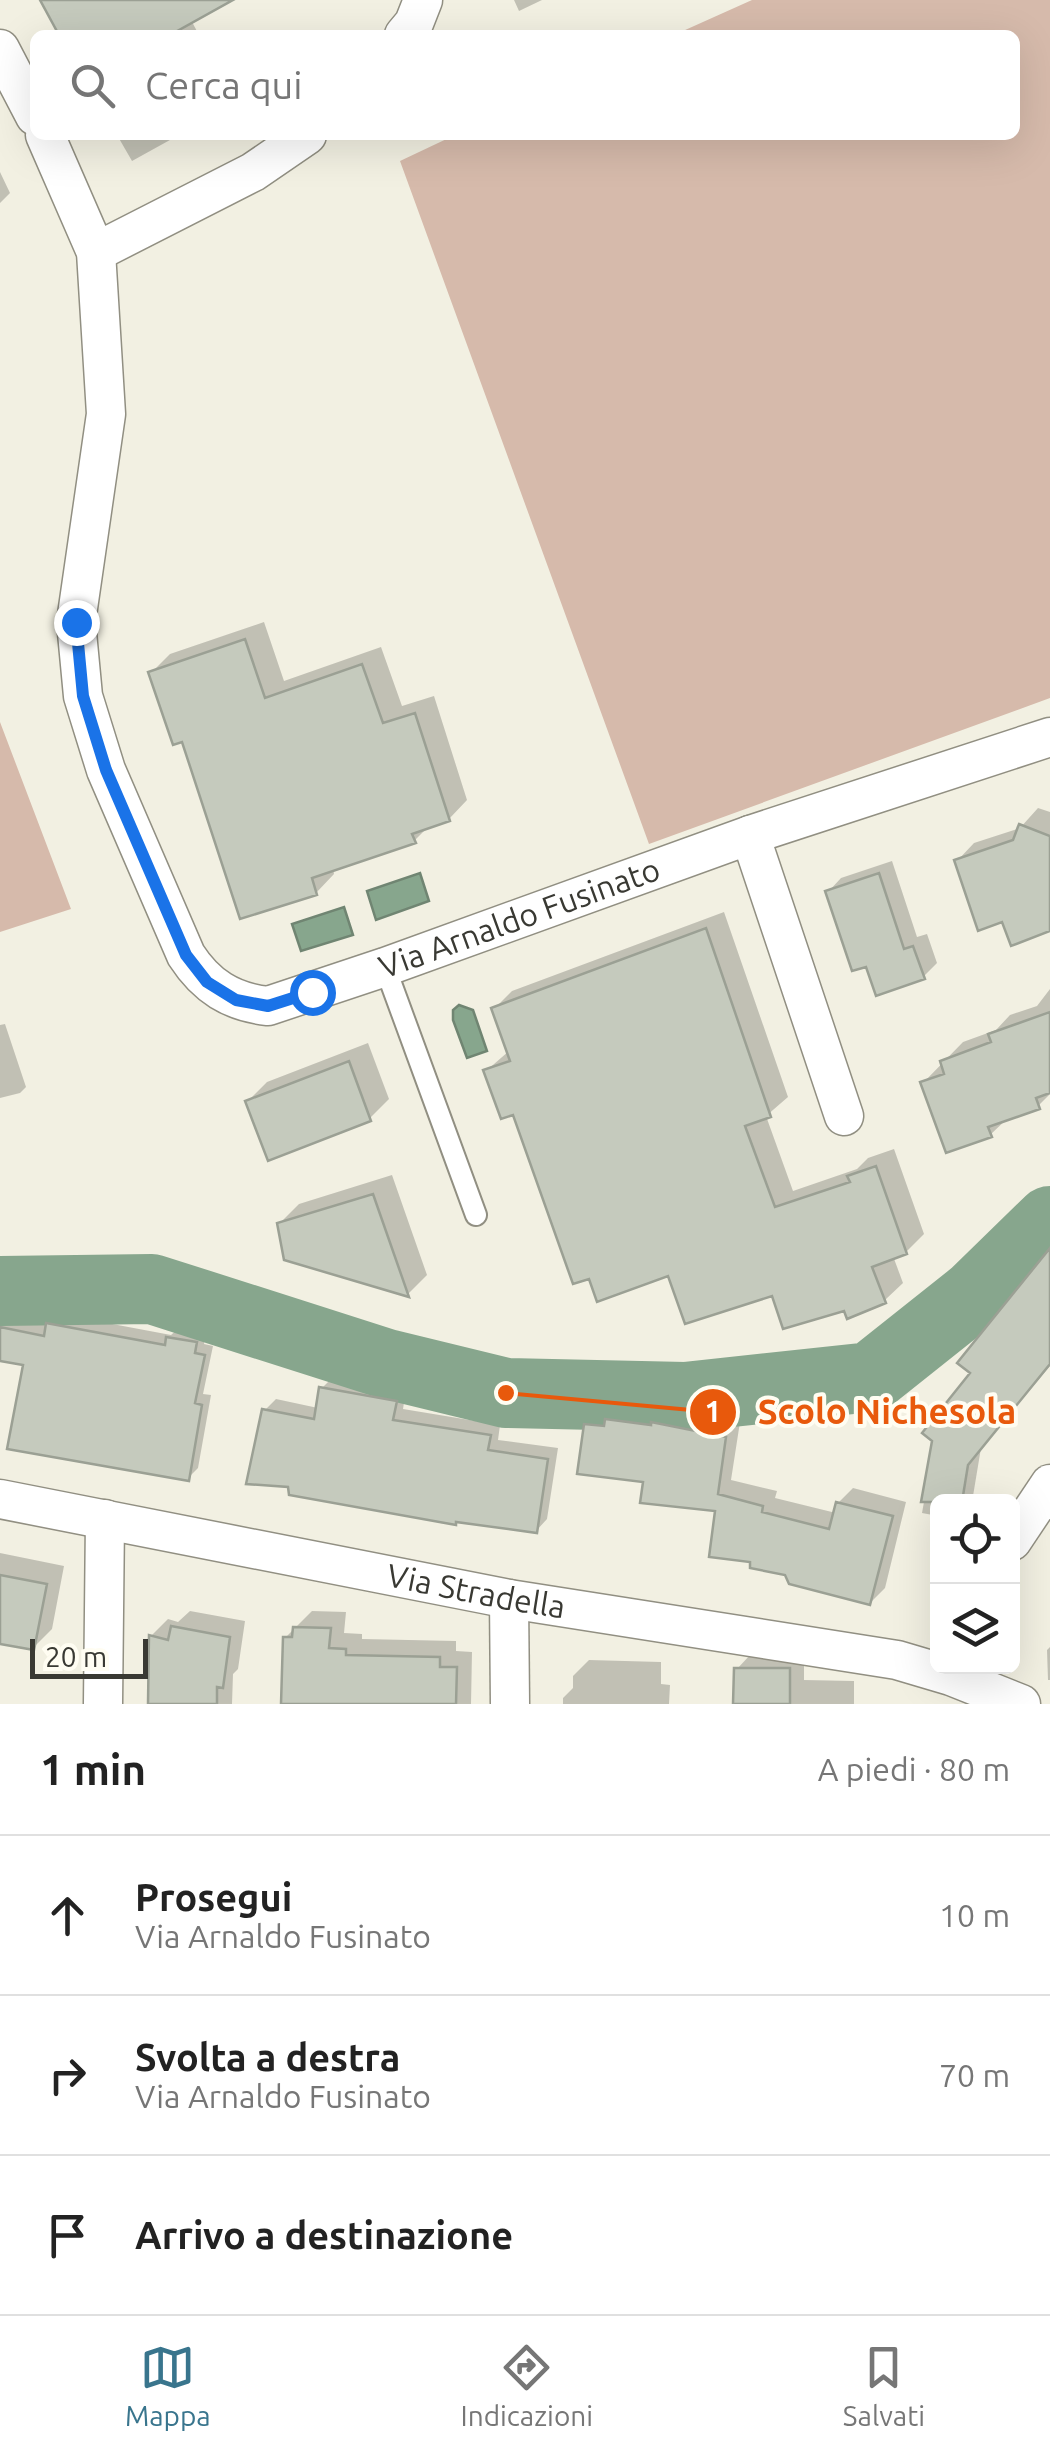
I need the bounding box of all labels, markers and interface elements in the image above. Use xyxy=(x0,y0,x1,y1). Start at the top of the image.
search box xyxy=(30,30,1020,140)
icon: search xyxy=(65,58,120,113)
text: Cerca qui xyxy=(145,64,303,106)
route end xyxy=(54,600,100,646)
street label: Via Arnaldo Fusinato xyxy=(374,850,664,985)
route start xyxy=(290,970,336,1016)
callout: Scolo Nichesola xyxy=(688,1379,1037,1444)
text: Scolo Nichesola xyxy=(758,1391,1016,1431)
text: 1 xyxy=(705,1394,721,1428)
map controls xyxy=(930,1494,1020,1674)
button: locate xyxy=(930,1494,1020,1584)
street label: Via Stradella xyxy=(384,1556,568,1625)
button: layers xyxy=(930,1584,1020,1674)
scale bar xyxy=(30,1634,148,1678)
text: 20 m xyxy=(45,1641,107,1672)
text: 1 min xyxy=(40,1746,146,1793)
text: A piedi · 80 m xyxy=(818,1751,1010,1787)
text: Prosegui xyxy=(135,1876,292,1918)
icon: ahead xyxy=(40,1888,95,1943)
text: 10 m xyxy=(939,1897,1010,1933)
text: Via Arnaldo Fusinato xyxy=(135,1918,431,1954)
text: Svolta a destra xyxy=(135,2036,400,2078)
icon: right xyxy=(40,2048,95,2103)
text: 70 m xyxy=(939,2057,1010,2093)
text: Via Arnaldo Fusinato xyxy=(135,2078,431,2114)
icon: arrive xyxy=(40,2208,95,2263)
text: Arrivo a destinazione xyxy=(135,2214,513,2256)
tab: Mappa xyxy=(125,2340,211,2431)
tab: Indicazioni xyxy=(461,2340,593,2431)
tab: Salvati xyxy=(843,2340,925,2431)

